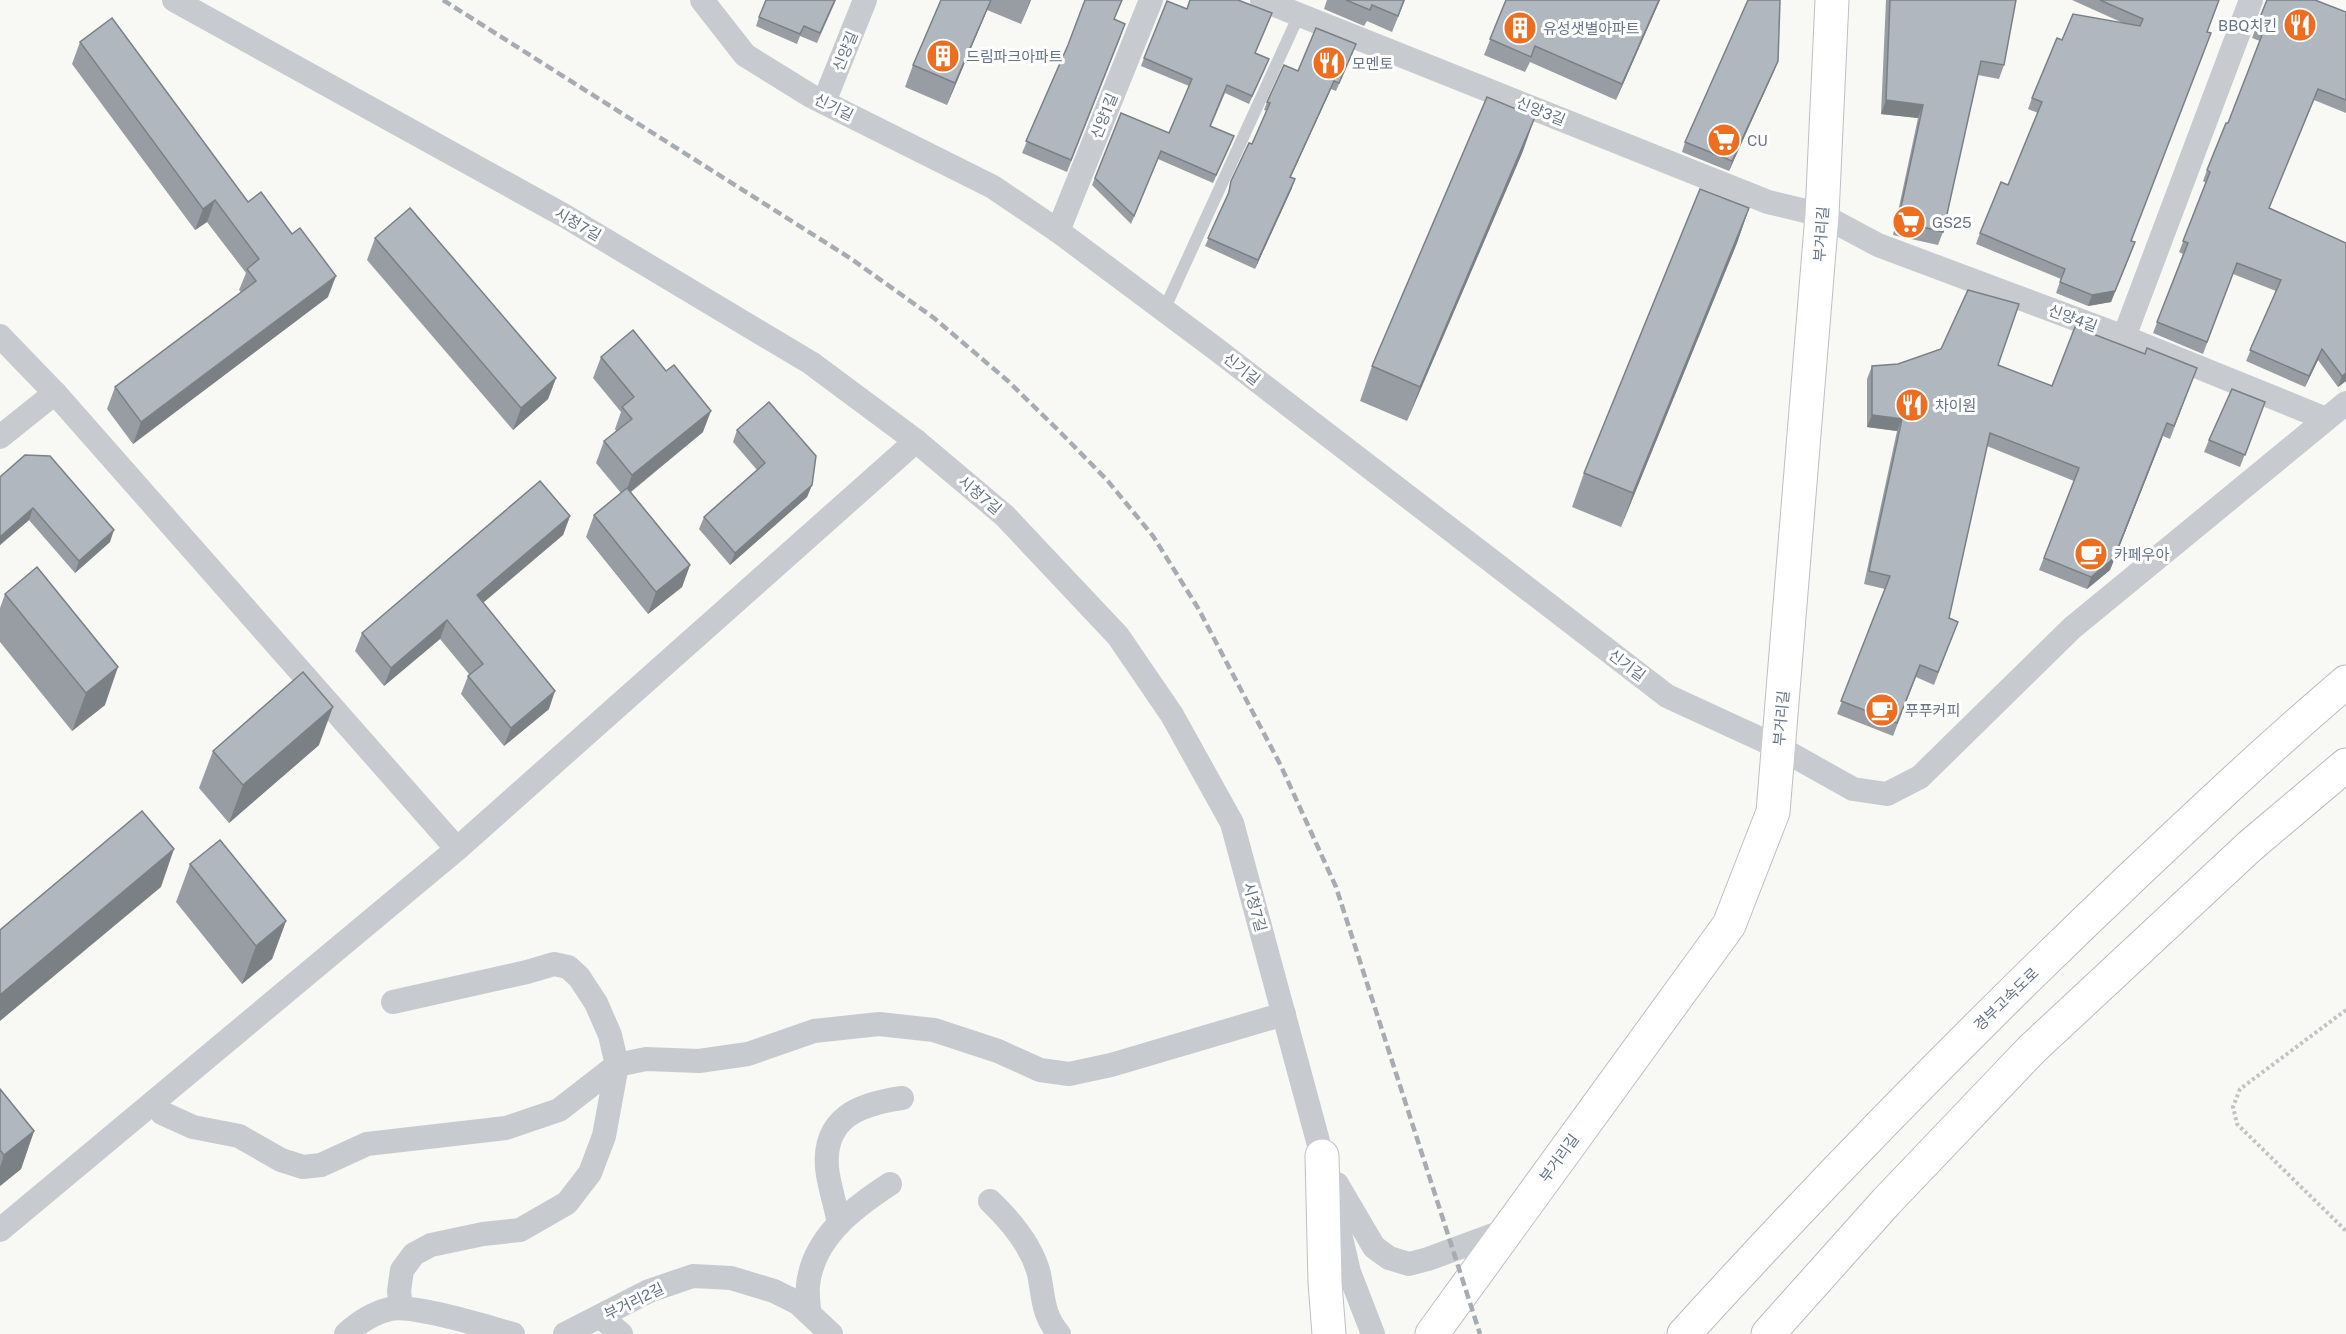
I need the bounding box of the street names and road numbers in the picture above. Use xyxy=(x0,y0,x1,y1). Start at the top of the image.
street label: 신양길 xyxy=(829,29,861,73)
street label: 신기길 xyxy=(812,90,856,124)
street label: 신양1길 xyxy=(1087,91,1121,141)
street label: 신양3길 xyxy=(1514,94,1568,128)
street label: 시청7길 xyxy=(552,204,604,244)
street label: 부거리길 xyxy=(1811,206,1831,262)
street label: 신양4길 xyxy=(2046,301,2100,335)
street label: 신기길 xyxy=(1220,350,1264,388)
street label: 시청7길 xyxy=(955,472,1005,518)
street label: 신기길 xyxy=(1605,646,1649,684)
street label: 부거리길 xyxy=(1770,690,1792,746)
street label: 시청7길 xyxy=(1240,880,1270,934)
street label: 경부고속도로 xyxy=(1970,964,2042,1034)
street label: 부거리길 xyxy=(1536,1131,1582,1185)
street label: 부거리2길 xyxy=(601,1279,667,1323)

